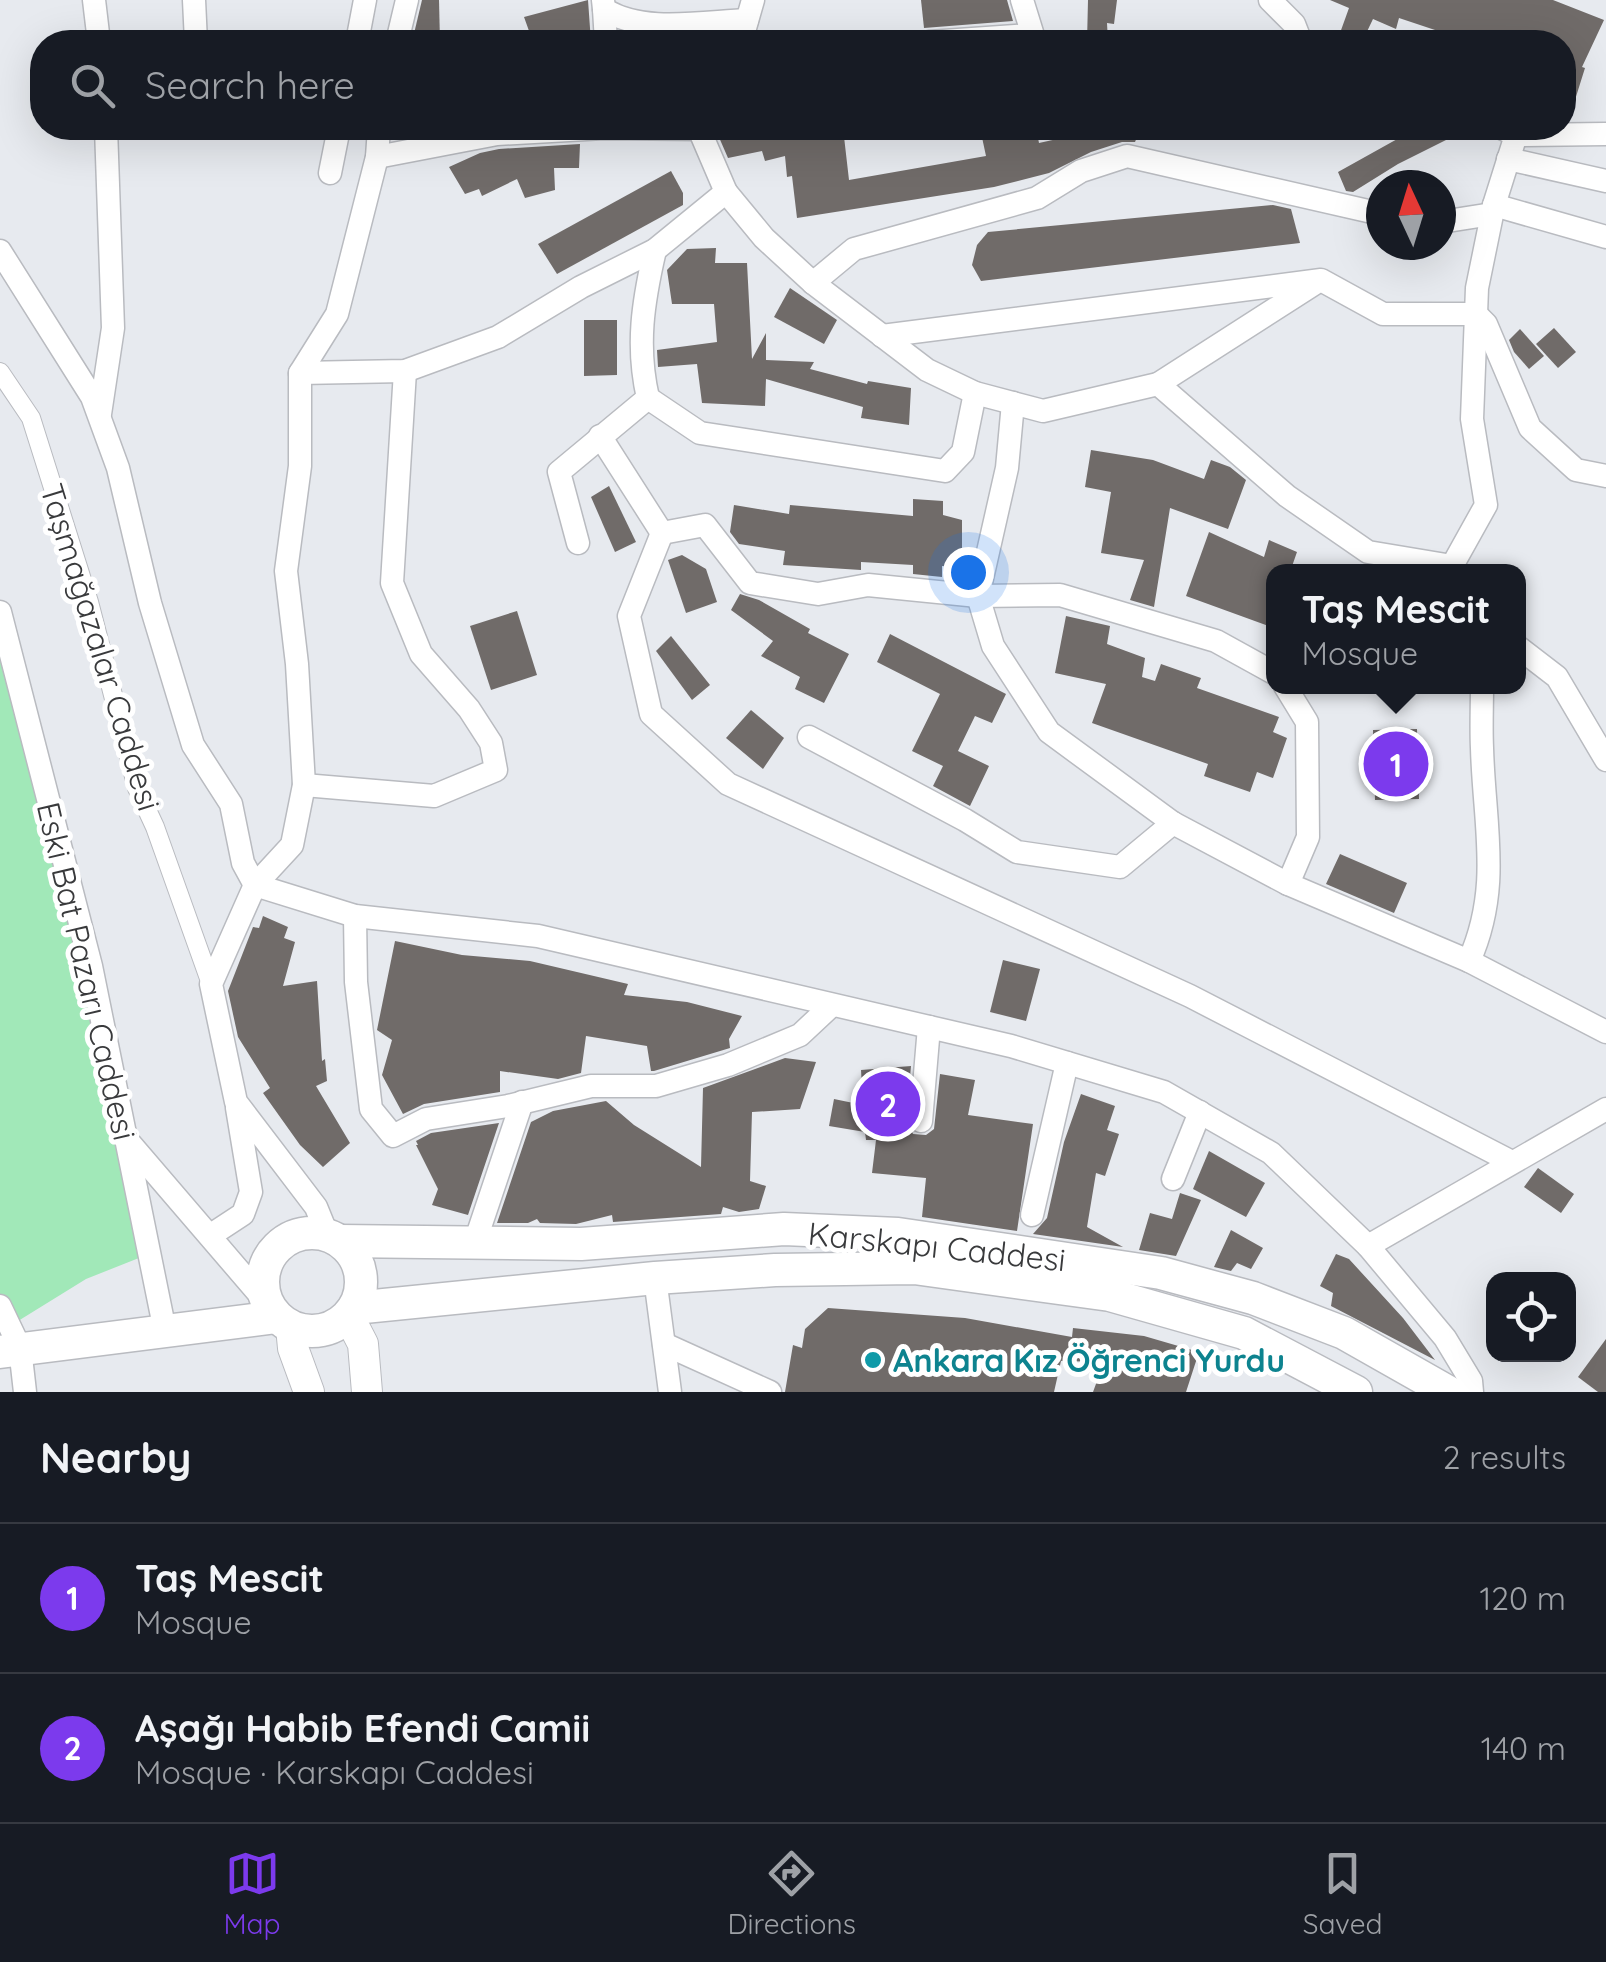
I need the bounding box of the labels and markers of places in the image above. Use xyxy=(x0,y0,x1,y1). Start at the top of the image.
pin: 1 xyxy=(1364,726,1428,802)
pin: 2 xyxy=(856,1066,920,1142)
place label: Ankara Kız Öğrenci Yurdu xyxy=(893,1340,1285,1380)
marker: Ankara Kız Öğrenci Yurdu xyxy=(862,1349,884,1371)

